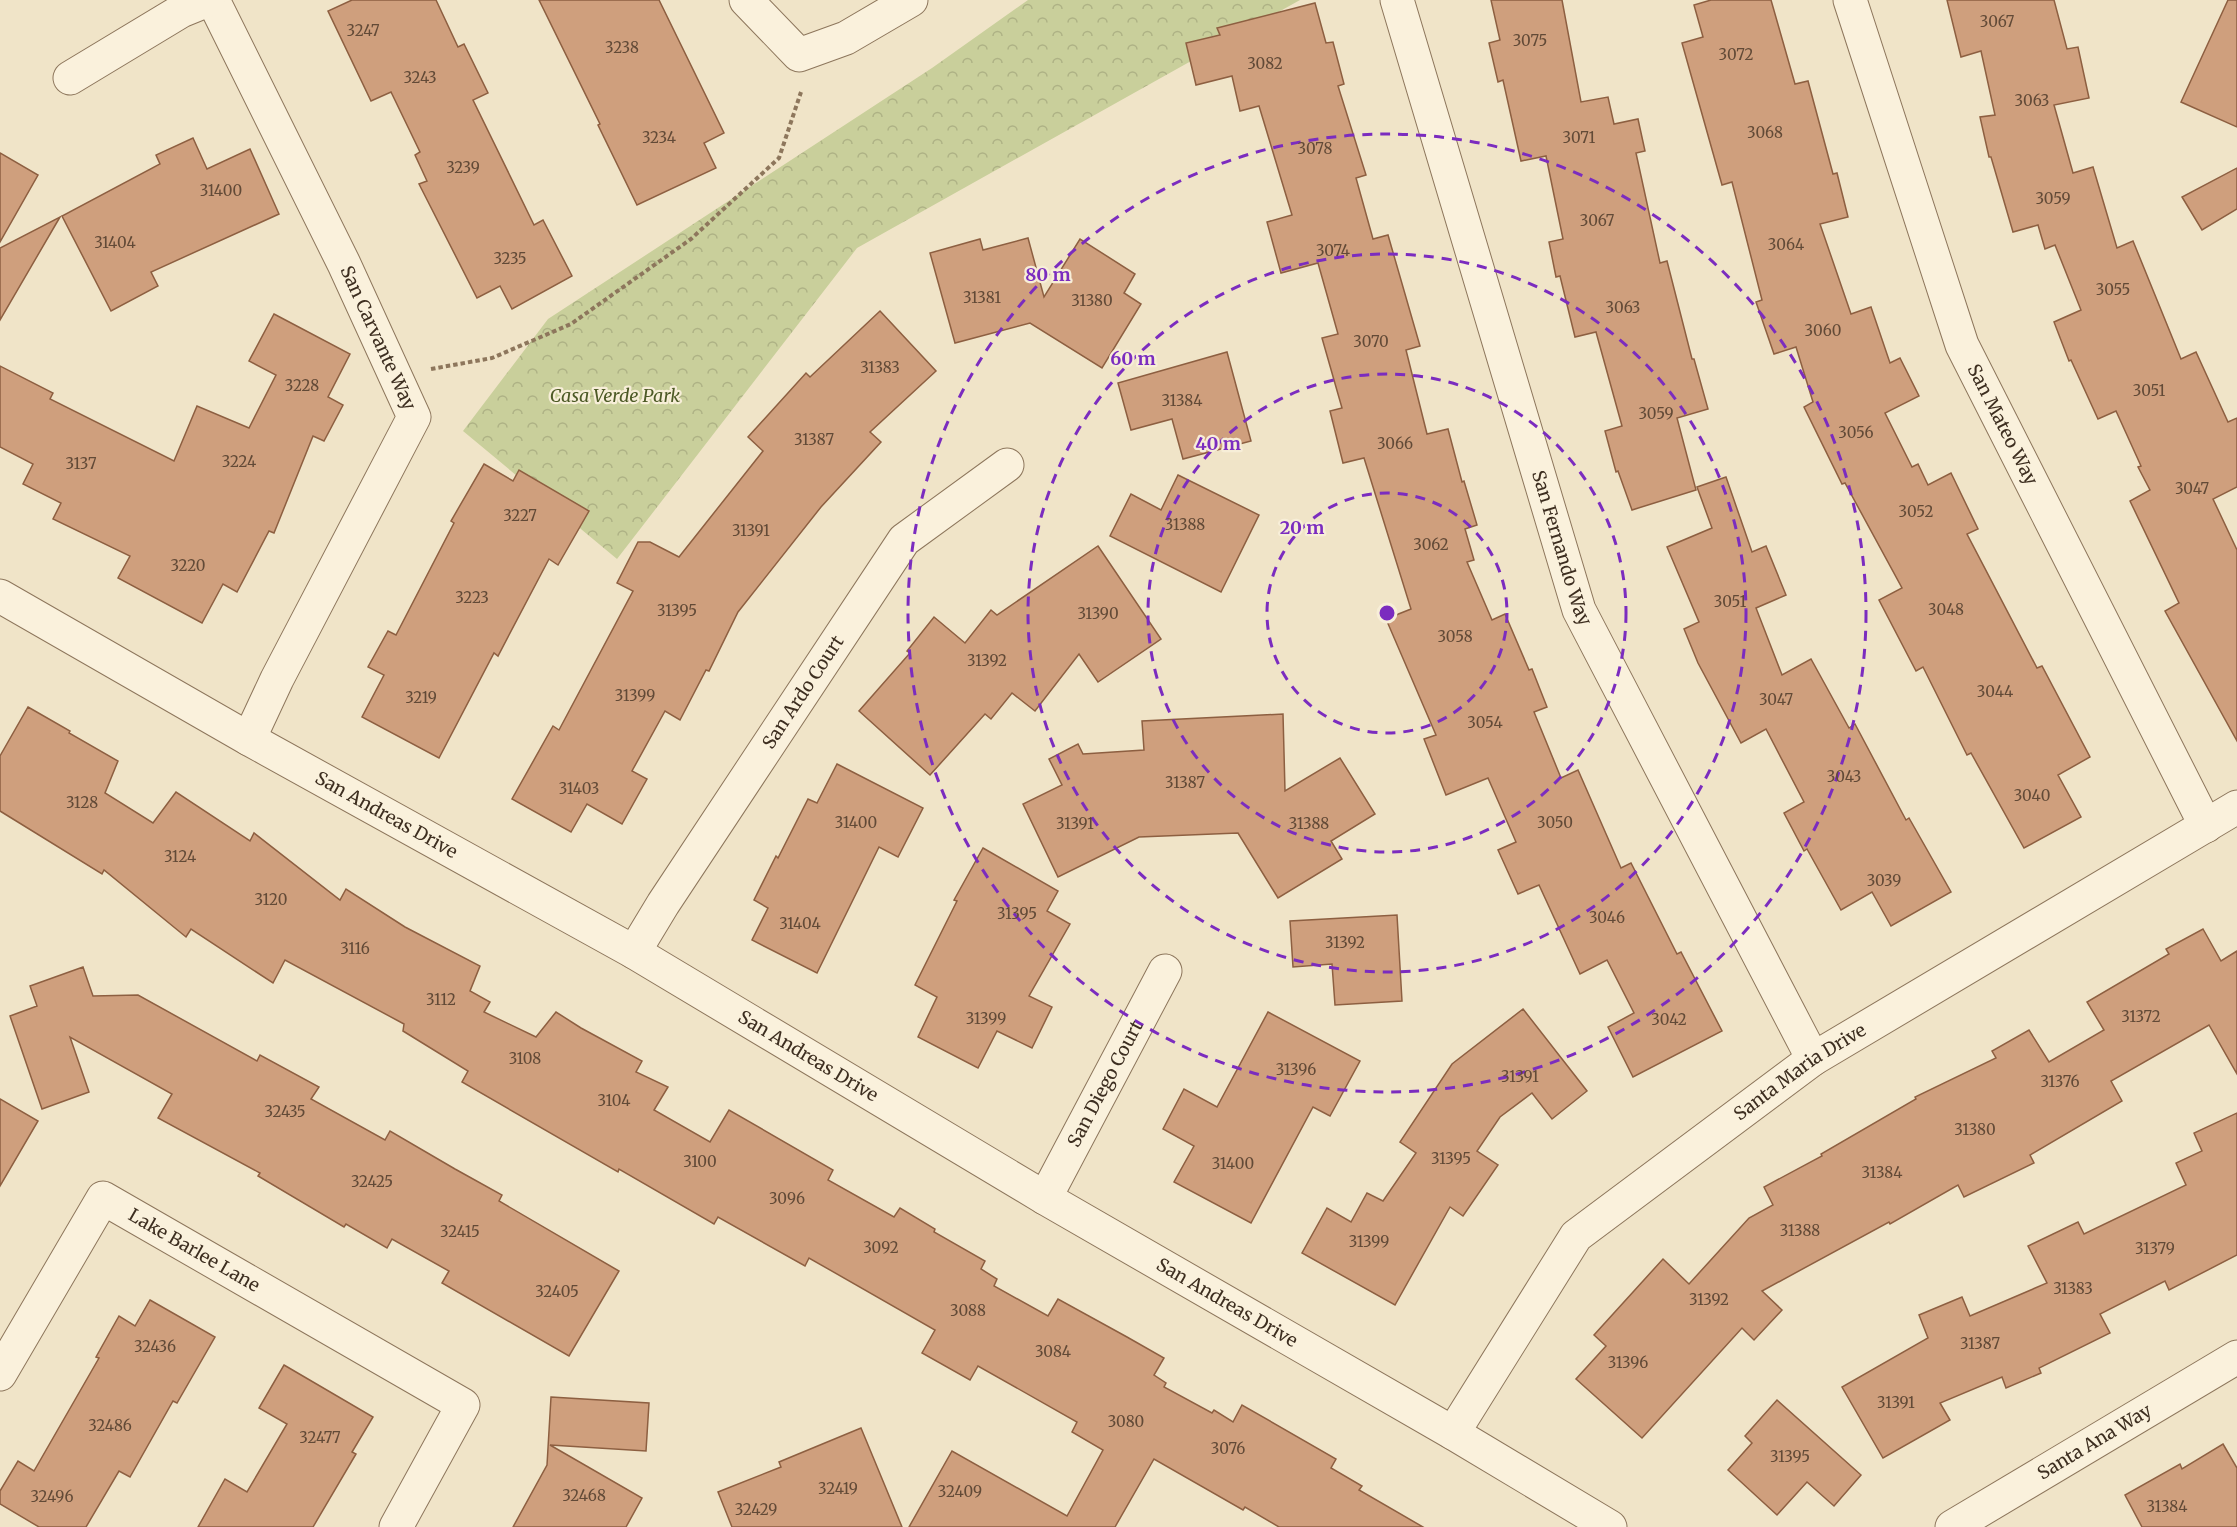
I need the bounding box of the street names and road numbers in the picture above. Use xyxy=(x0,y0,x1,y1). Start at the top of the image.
street label: San Carvante Way xyxy=(335,262,421,414)
street label: San Mateo Way xyxy=(1963,360,2043,489)
street label: San Fernando Way xyxy=(1527,468,1597,630)
street label: San Ardo Court xyxy=(757,631,849,753)
street label: San Andreas Drive xyxy=(311,766,462,863)
street label: San Andreas Drive xyxy=(734,1005,882,1106)
street label: San Diego Court xyxy=(1062,1017,1148,1151)
street label: Santa Maria Drive xyxy=(1729,1018,1870,1125)
street label: Lake Barlee Lane xyxy=(125,1203,264,1297)
street label: San Andreas Drive xyxy=(1152,1253,1302,1352)
street label: Santa Ana Way xyxy=(2033,1398,2156,1484)

